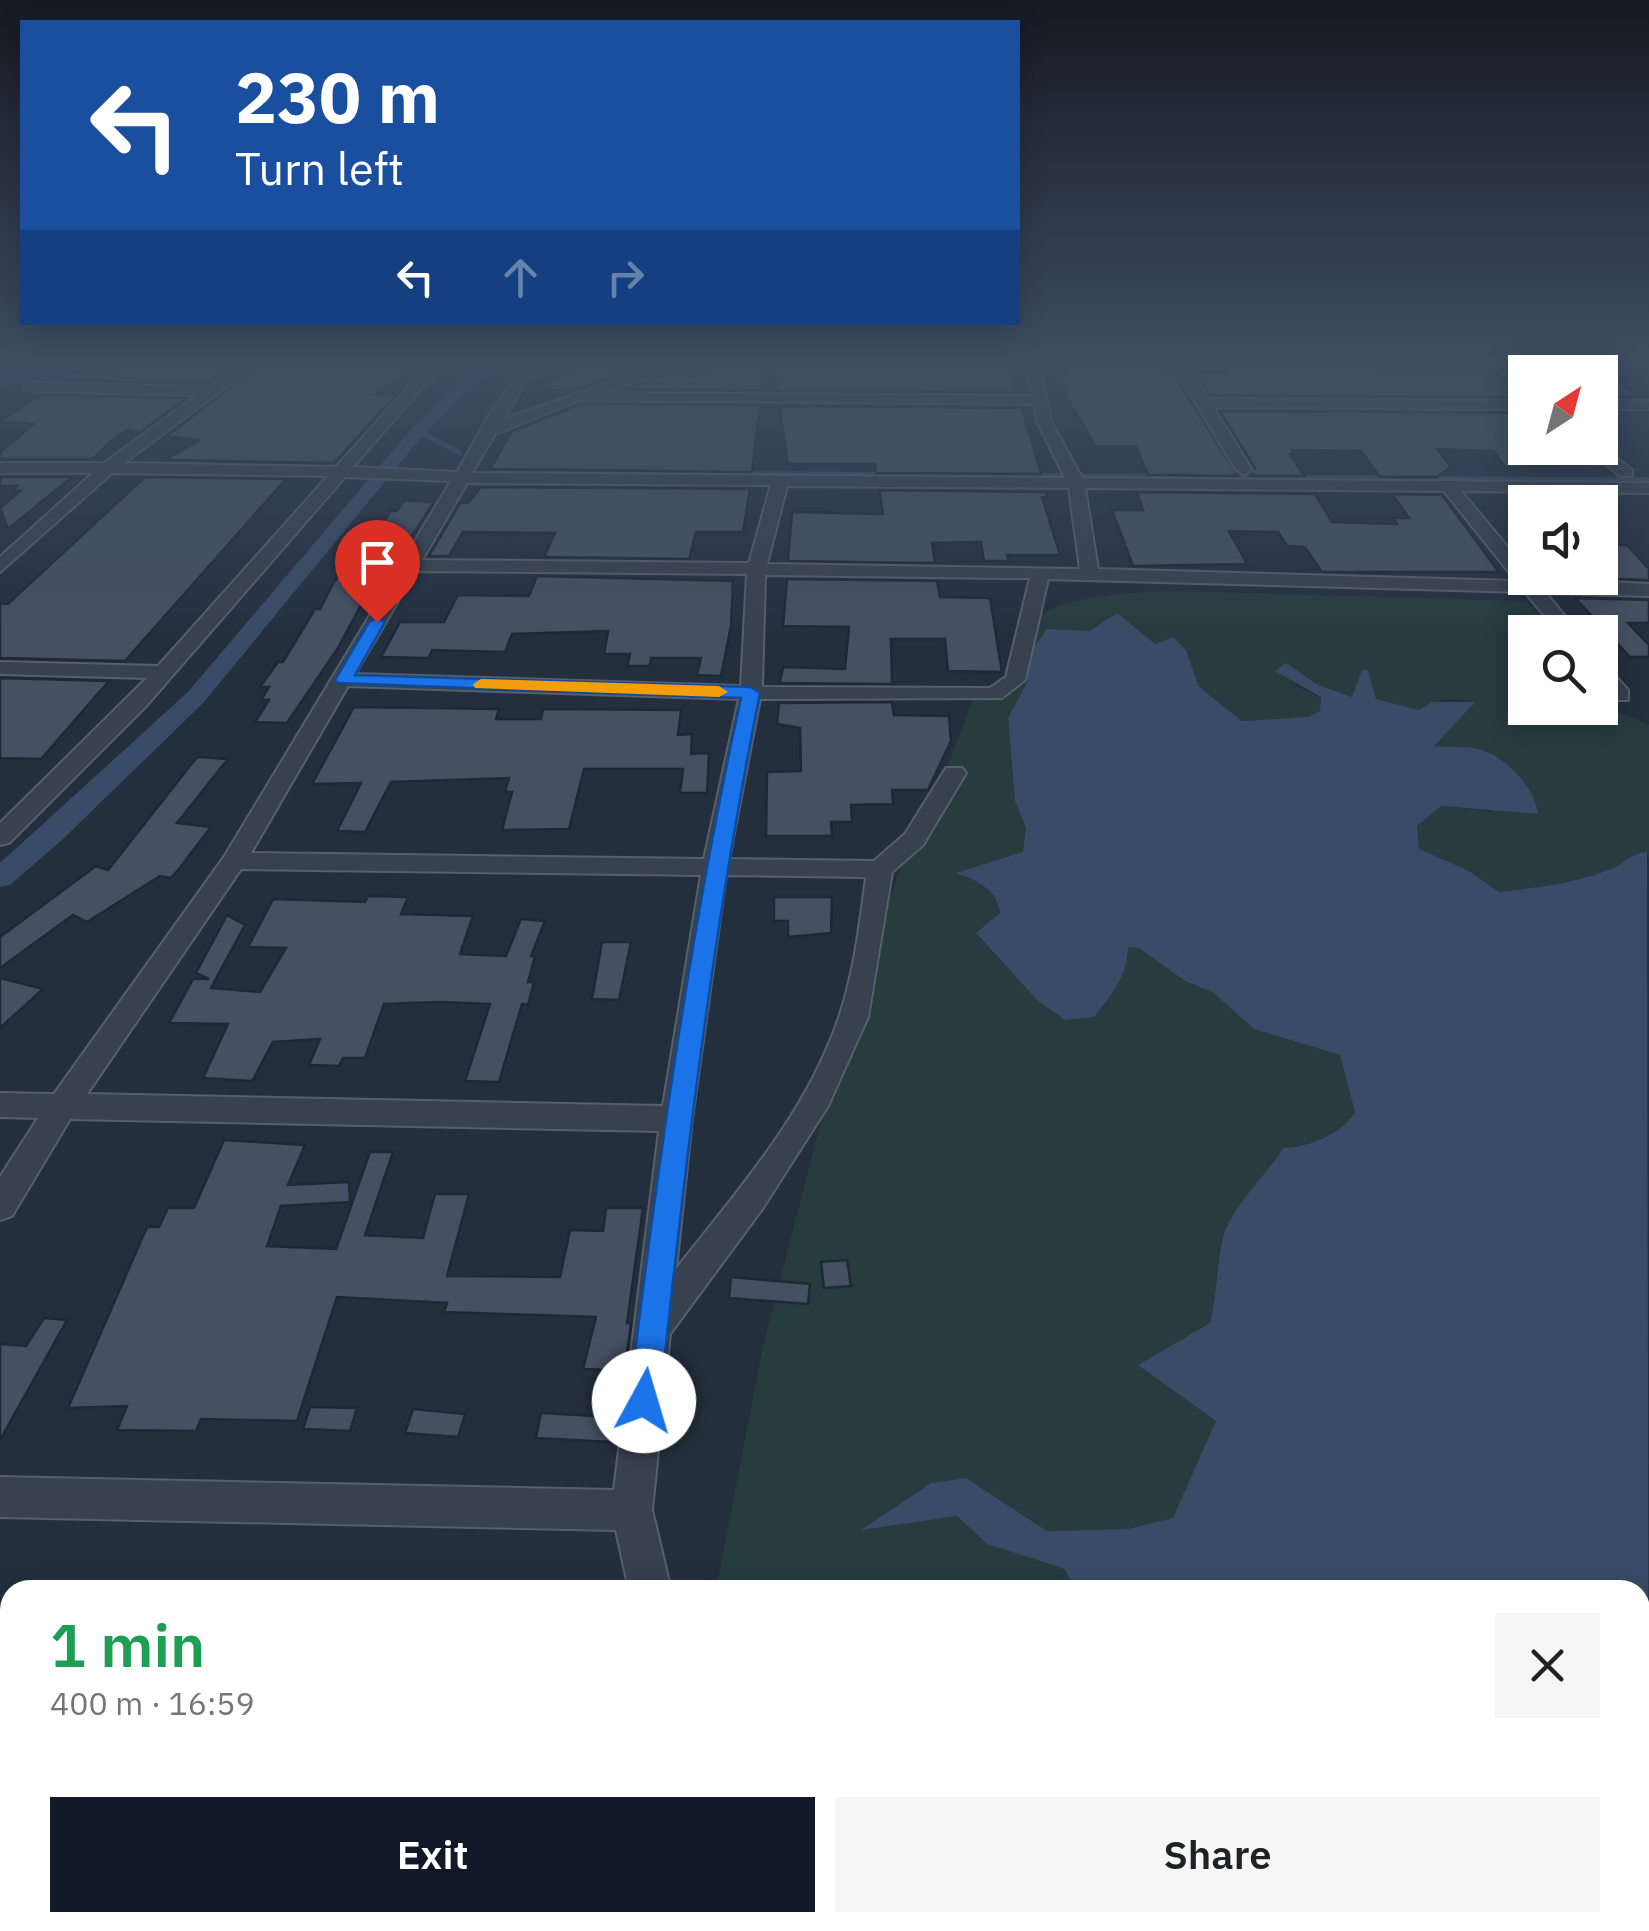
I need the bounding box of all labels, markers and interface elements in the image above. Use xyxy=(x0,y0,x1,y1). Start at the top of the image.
text: 230 m xyxy=(235,51,440,142)
icon: left xyxy=(70,60,200,190)
text: Turn left xyxy=(235,139,404,197)
icon: left xyxy=(388,250,443,305)
icon: ahead xyxy=(493,250,548,305)
icon: right xyxy=(598,250,653,305)
north arrow xyxy=(1508,355,1618,465)
map controls xyxy=(1508,355,1618,725)
button: sound xyxy=(1508,485,1618,595)
pin xyxy=(335,520,420,623)
icon: arrive xyxy=(350,535,405,590)
button: search xyxy=(1508,615,1618,725)
position arrow xyxy=(592,1349,696,1453)
text: 1 min xyxy=(50,1605,205,1684)
button: close xyxy=(1495,1613,1600,1718)
text: 400 m · 16:59 xyxy=(50,1682,255,1724)
button: Exit xyxy=(50,1797,815,1912)
button: Share xyxy=(835,1797,1600,1912)

